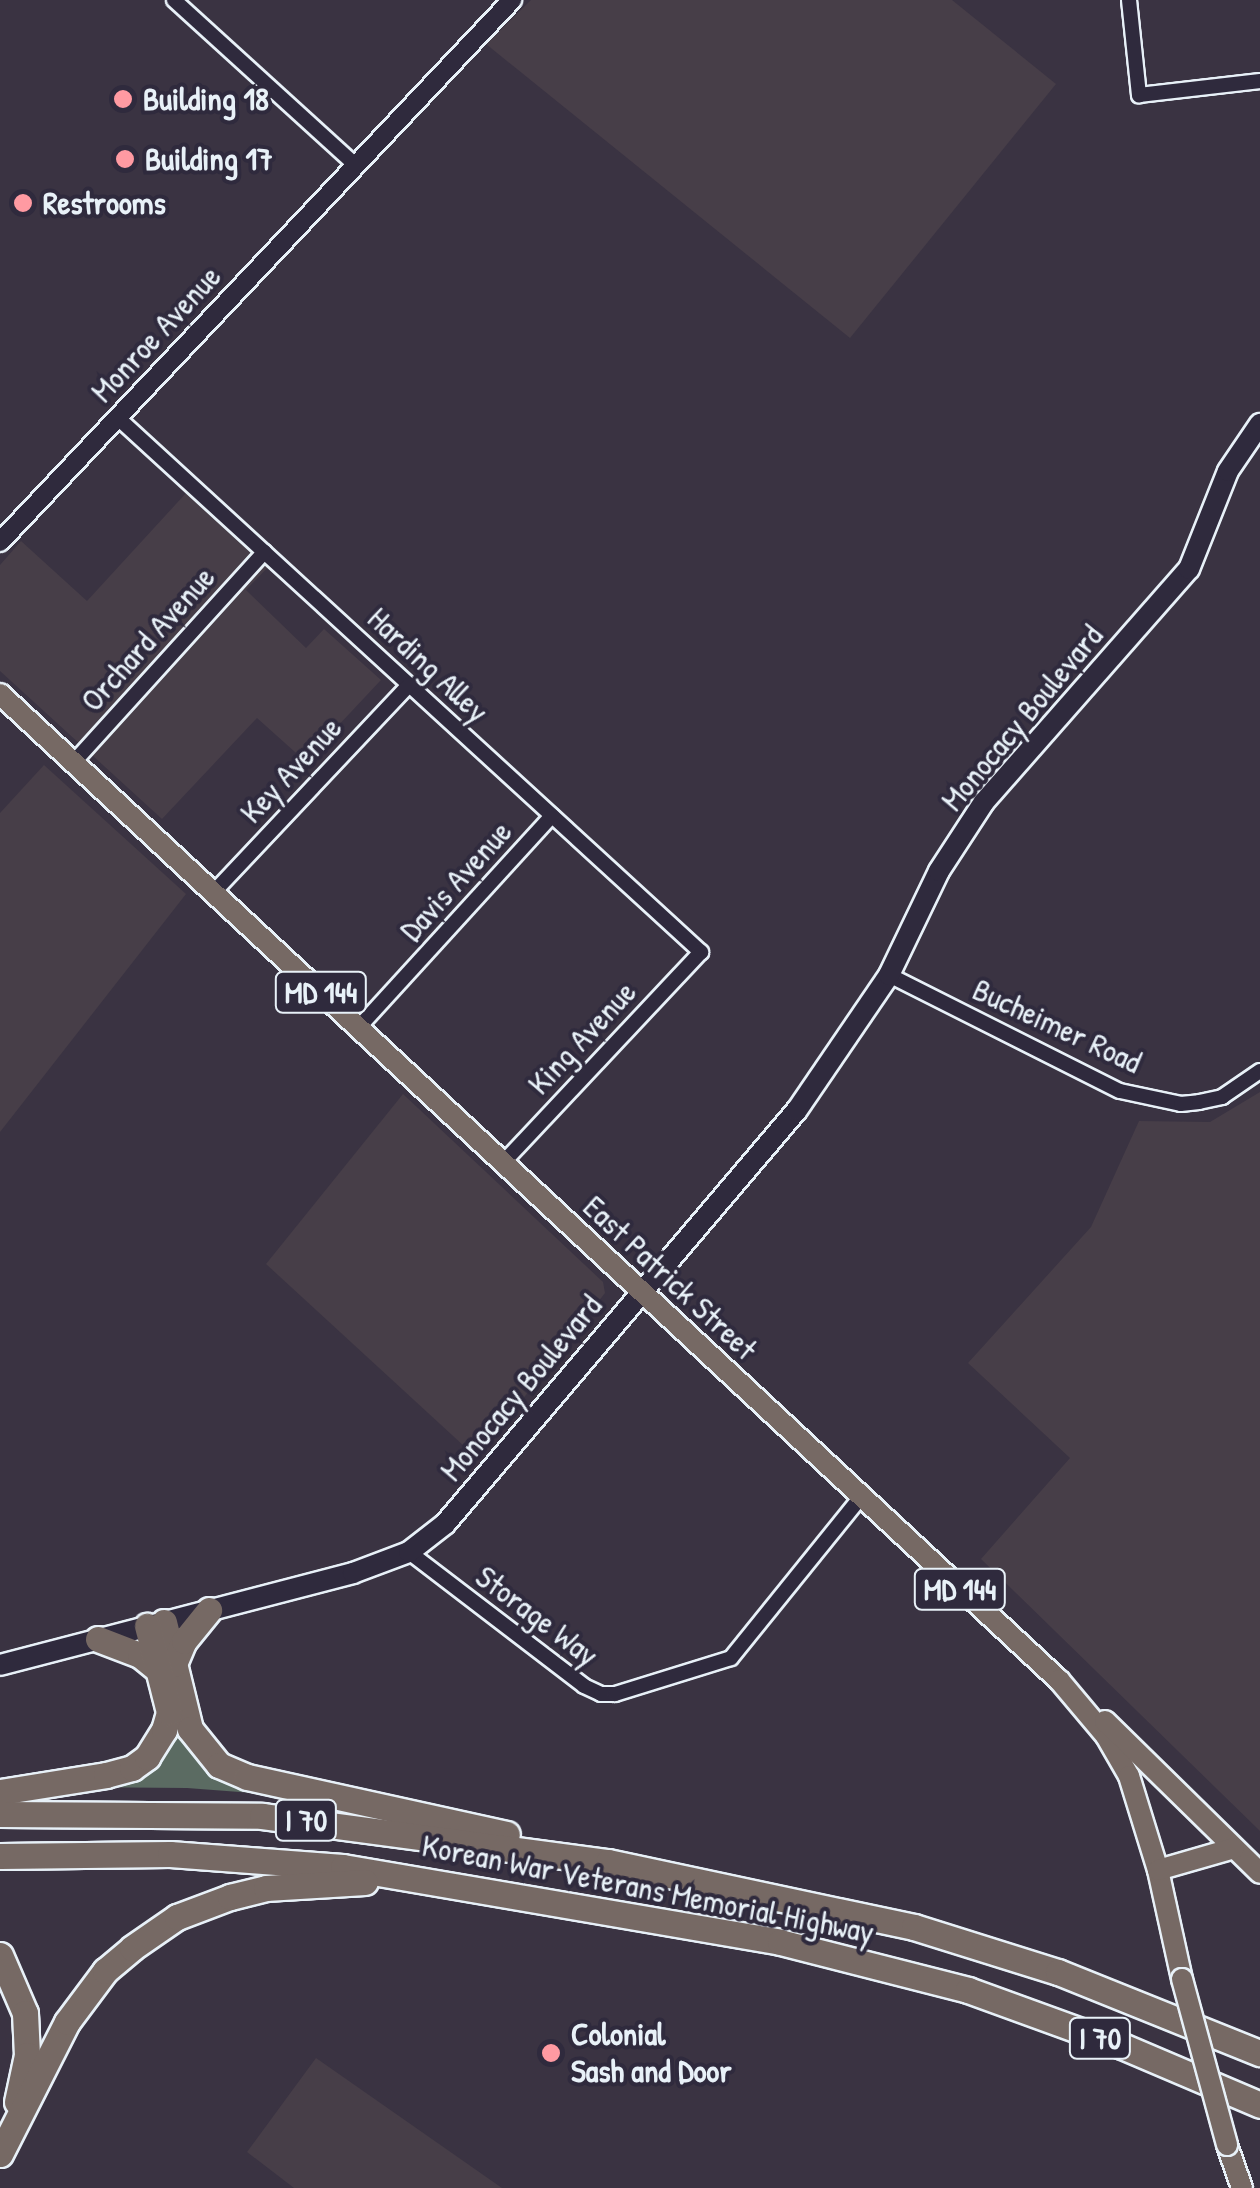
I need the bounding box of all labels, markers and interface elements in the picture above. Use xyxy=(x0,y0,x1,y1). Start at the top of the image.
place label: Building 18 xyxy=(143,80,269,118)
marker: Building 18 xyxy=(112,88,134,110)
place label: Building 17 xyxy=(145,140,273,178)
marker: Building 17 xyxy=(114,148,136,170)
place label: Restrooms xyxy=(43,184,166,222)
marker: Restrooms xyxy=(12,192,34,214)
street label: Monroe Avenue xyxy=(83,258,229,410)
street label: Orchard Avenue xyxy=(73,559,223,719)
street label: Harding Alley xyxy=(360,599,496,731)
street label: Monocacy Boulevard xyxy=(933,617,1111,819)
street label: Key Avenue xyxy=(232,709,350,831)
street label: Davis Avenue xyxy=(392,813,520,949)
road number: MD 144 xyxy=(274,967,368,1017)
street label: Bucheimer Road xyxy=(967,970,1147,1082)
street label: King Avenue xyxy=(520,973,644,1103)
street label: East Patrick Street xyxy=(575,1188,765,1368)
street label: Monocacy Boulevard xyxy=(432,1287,610,1489)
street label: Storage Way xyxy=(468,1557,606,1675)
road number: MD 144 xyxy=(912,1564,1008,1614)
road number: I 70 xyxy=(274,1795,338,1845)
street label: Korean War Veterans Memorial Highway xyxy=(419,1826,877,1952)
road number: I 70 xyxy=(1068,2013,1132,2063)
place label: Colonial Sash and Door xyxy=(571,2016,732,2091)
marker: Colonial Sash and Door xyxy=(540,2042,562,2064)

